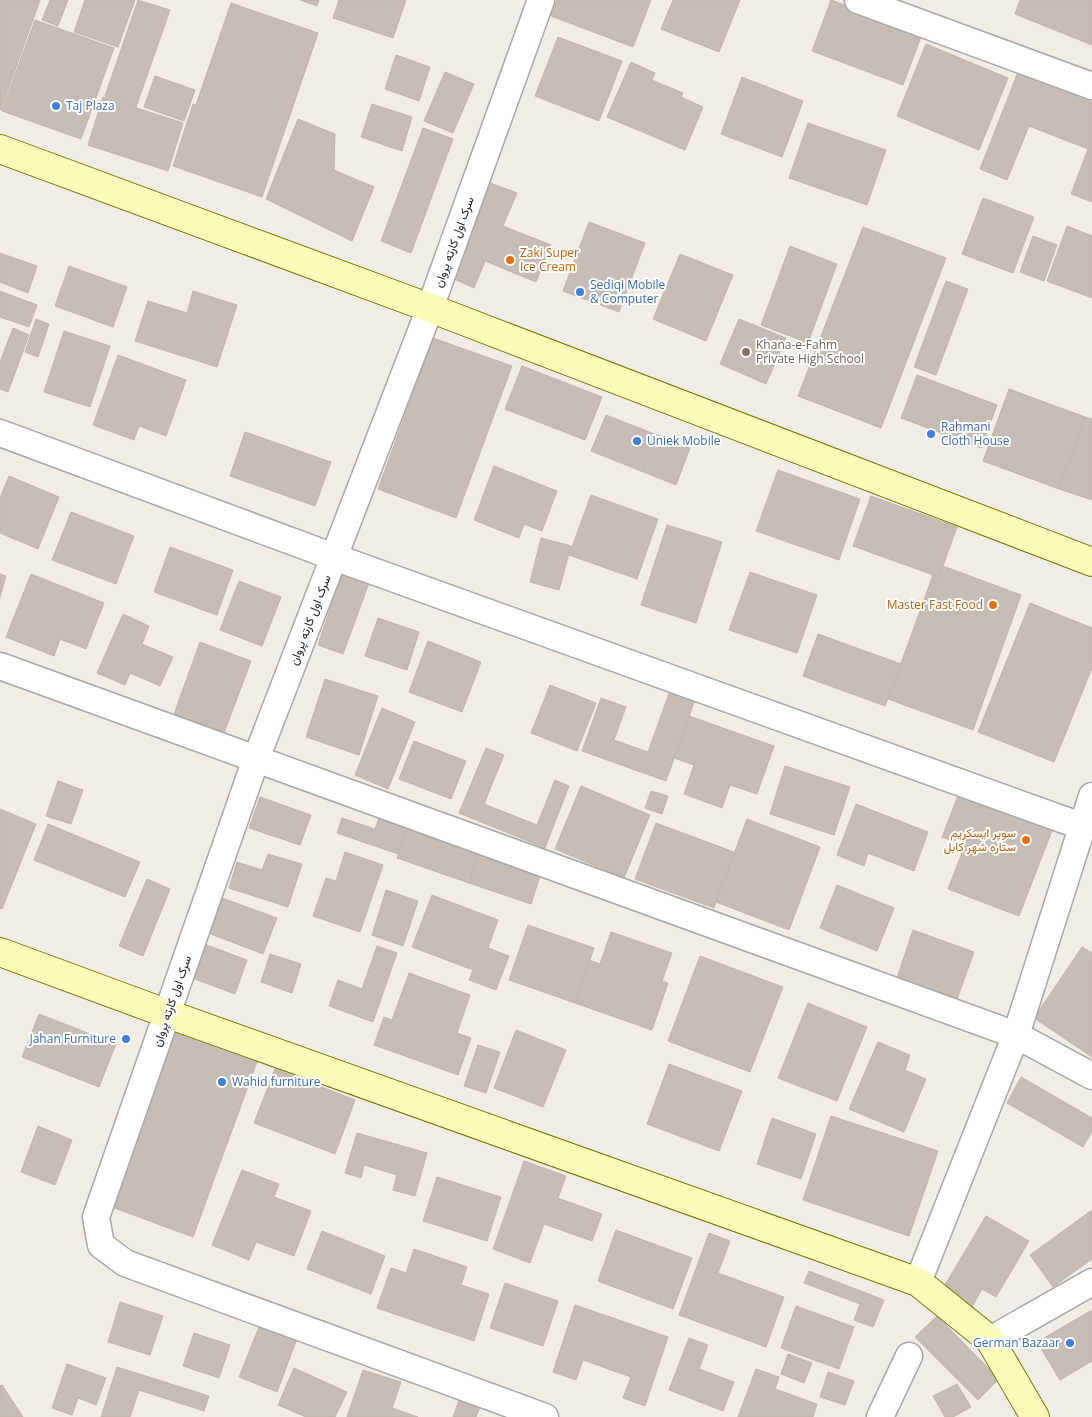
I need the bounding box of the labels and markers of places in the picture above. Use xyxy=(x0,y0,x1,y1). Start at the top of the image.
place label: Taj Plaza xyxy=(66,97,115,114)
marker: Taj Plaza xyxy=(50,100,62,112)
place label: Zaki Super Ice Cream xyxy=(520,244,579,275)
marker: Zaki Super Ice Cream xyxy=(504,254,516,266)
place label: Sediqi Mobile & Computer xyxy=(590,276,666,307)
marker: Sediqi Mobile & Computer xyxy=(574,286,586,298)
place label: Khana-e-Fahm Private High School xyxy=(756,336,864,367)
marker: Khana-e-Fahm Private High School xyxy=(740,346,752,358)
place label: Rahmani Cloth House xyxy=(941,418,1010,449)
marker: Rahmani Cloth House xyxy=(925,428,937,440)
place label: Uniek Mobile xyxy=(647,432,721,449)
marker: Uniek Mobile xyxy=(631,435,643,447)
place label: Master Fast Food xyxy=(887,596,983,613)
marker: Master Fast Food xyxy=(987,599,999,611)
place label: سوپر ایسکریم ستاره شهر کابل xyxy=(944,824,1016,855)
marker: سوپر ایسکریم ستاره شهر کابل xyxy=(1020,834,1032,846)
place label: Jahan Furniture xyxy=(28,1030,116,1047)
marker: Jahan Furniture xyxy=(120,1033,132,1045)
place label: Wahid furniture xyxy=(232,1073,321,1090)
marker: Wahid furniture xyxy=(216,1076,228,1088)
place label: German Bazaar xyxy=(973,1334,1060,1351)
marker: German Bazaar xyxy=(1064,1337,1076,1349)

